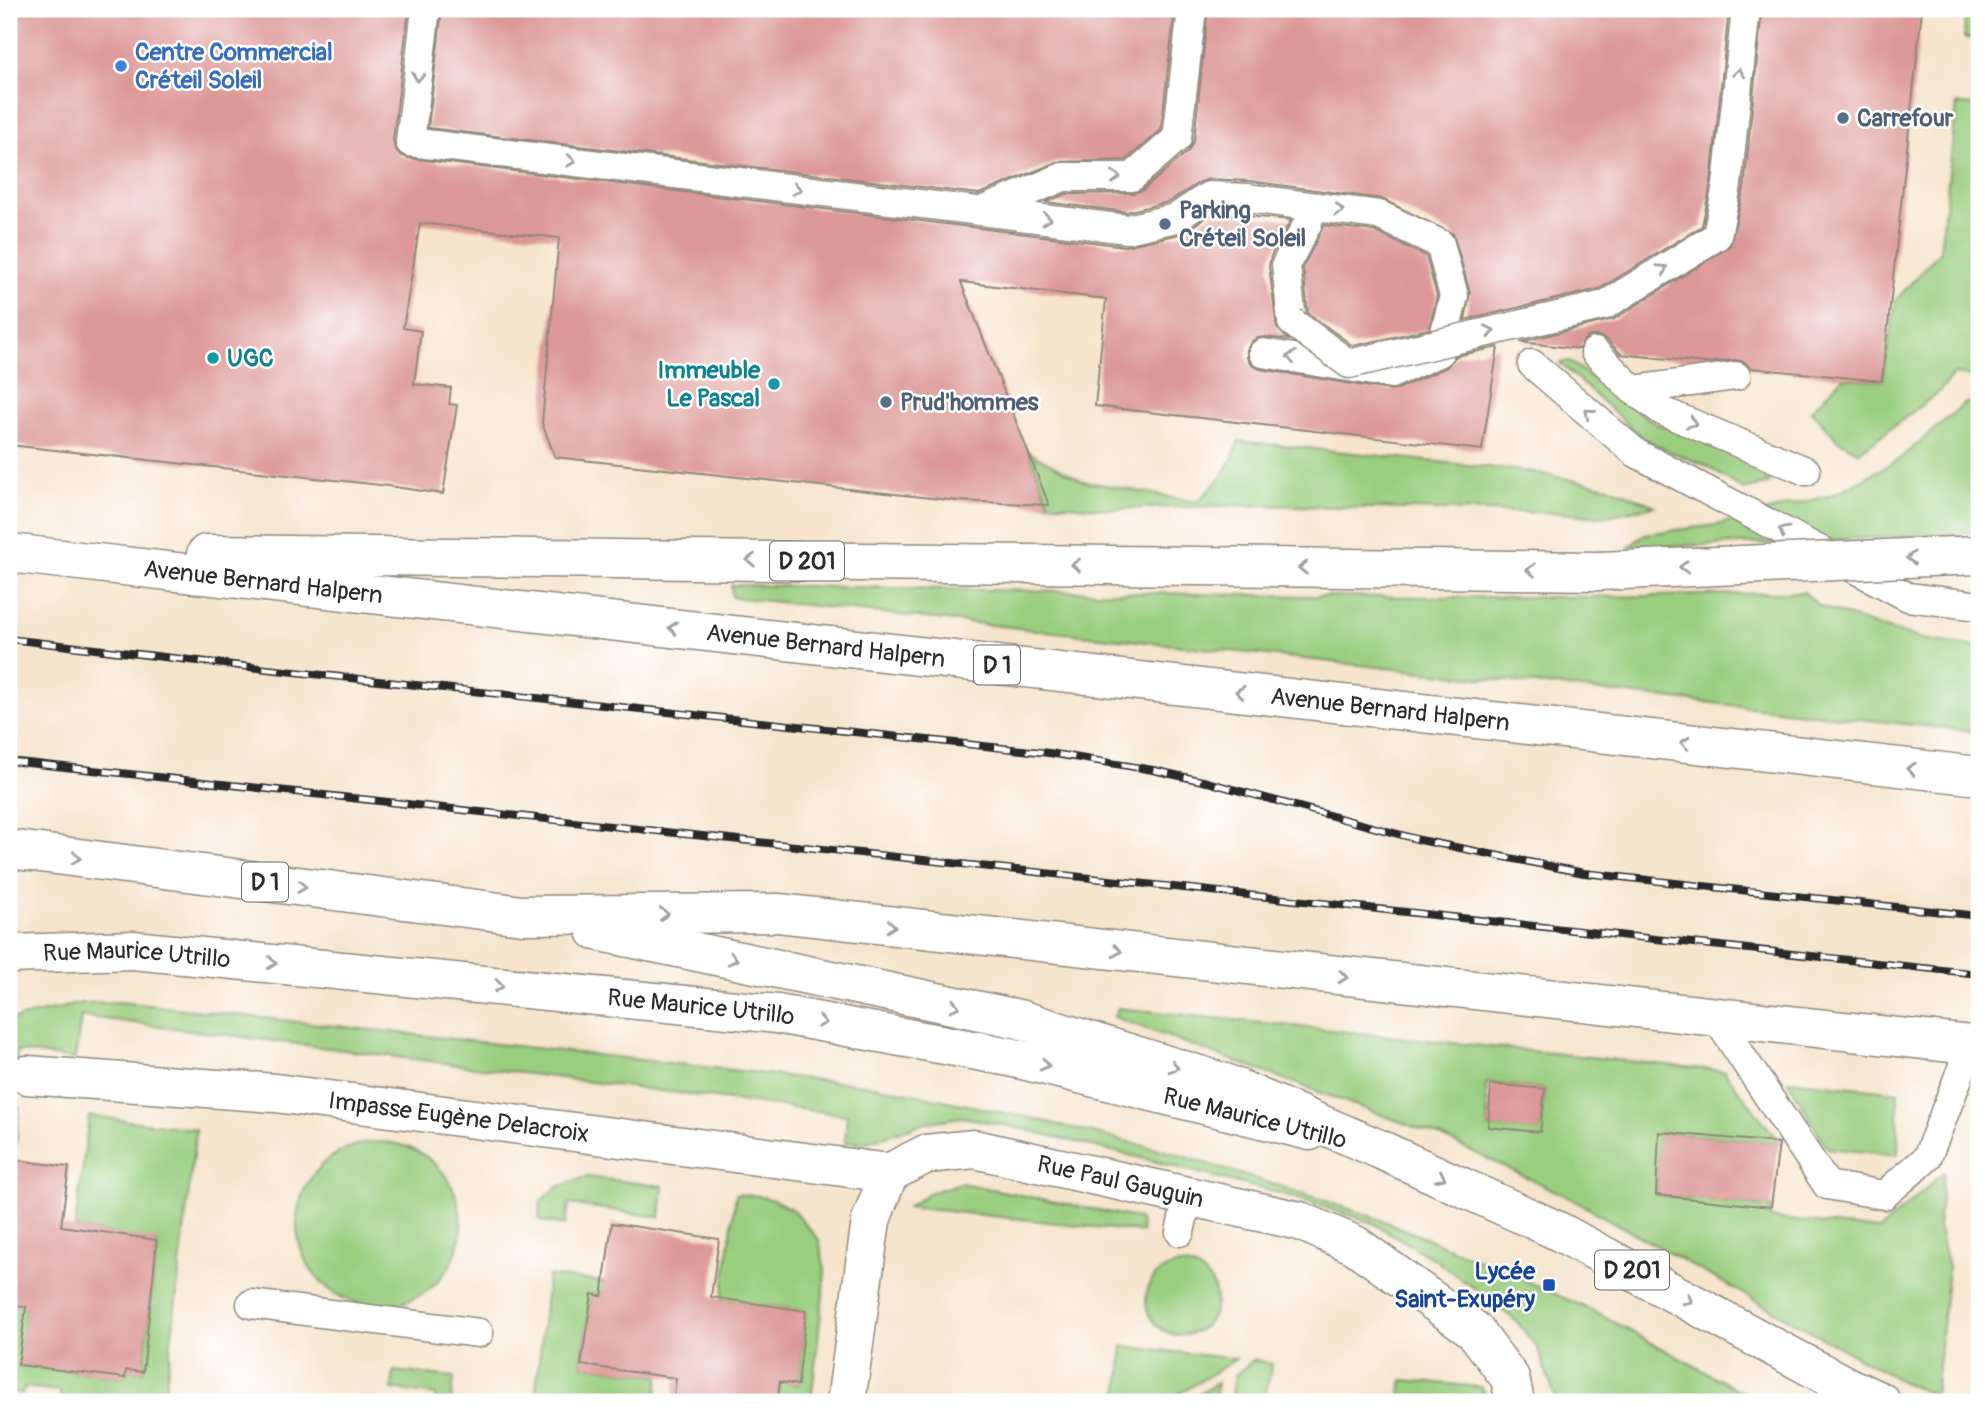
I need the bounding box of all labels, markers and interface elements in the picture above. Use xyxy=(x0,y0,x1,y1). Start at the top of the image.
place label: Centre Commercial Créteil Soleil xyxy=(135,38,333,95)
marker: Centre Commercial Créteil Soleil xyxy=(113,58,129,74)
one-way arrow xyxy=(1732,68,1747,79)
one-way arrow xyxy=(410,71,425,82)
place label: Carrefour xyxy=(1857,104,1954,133)
marker: Carrefour xyxy=(1835,110,1851,126)
one-way arrow xyxy=(565,154,577,169)
one-way arrow xyxy=(1112,169,1122,185)
one-way arrow xyxy=(791,181,802,196)
place label: Parking Créteil Soleil xyxy=(1179,196,1306,253)
one-way arrow xyxy=(1333,202,1345,217)
one-way arrow xyxy=(1041,212,1053,227)
marker: Parking Créteil Soleil xyxy=(1157,216,1173,232)
one-way arrow xyxy=(1655,265,1668,278)
one-way arrow xyxy=(1484,325,1496,340)
place label: UGC xyxy=(227,344,274,373)
marker: UGC xyxy=(205,350,221,366)
one-way arrow xyxy=(1285,350,1297,365)
place label: Immeuble Le Pascal xyxy=(657,356,761,413)
marker: Immeuble Le Pascal xyxy=(766,376,782,392)
place label: Prud'hommes xyxy=(900,388,1039,417)
marker: Prud'hommes xyxy=(878,394,894,410)
one-way arrow xyxy=(1585,409,1598,421)
one-way arrow xyxy=(1685,415,1697,429)
one-way arrow xyxy=(1778,525,1790,539)
road number: D 201 xyxy=(770,541,844,580)
one-way arrow xyxy=(1905,550,1916,565)
one-way arrow xyxy=(745,552,755,568)
street label: Avenue Bernard Halpern xyxy=(142,554,384,610)
one-way arrow xyxy=(1070,557,1081,573)
one-way arrow xyxy=(1298,560,1308,576)
one-way arrow xyxy=(1678,560,1689,575)
one-way arrow xyxy=(1525,562,1536,578)
street label: Avenue Bernard Halpern xyxy=(705,618,947,674)
one-way arrow xyxy=(668,621,679,636)
road number: D 1 xyxy=(974,646,1020,684)
street label: Avenue Bernard Halpern xyxy=(1269,682,1511,738)
one-way arrow xyxy=(1234,685,1246,700)
one-way arrow xyxy=(1680,736,1691,751)
one-way arrow xyxy=(1906,761,1917,776)
one-way arrow xyxy=(71,850,82,865)
road number: D 1 xyxy=(242,862,288,902)
one-way arrow xyxy=(296,879,308,894)
one-way arrow xyxy=(659,906,670,922)
one-way arrow xyxy=(885,918,896,933)
street label: Rue Maurice Utrillo xyxy=(43,936,232,975)
one-way arrow xyxy=(1111,943,1122,958)
one-way arrow xyxy=(727,951,739,966)
one-way arrow xyxy=(266,956,278,971)
one-way arrow xyxy=(1337,969,1349,984)
one-way arrow xyxy=(493,978,504,993)
street label: Rue Maurice Utrillo xyxy=(606,983,797,1032)
one-way arrow xyxy=(949,997,961,1012)
one-way arrow xyxy=(816,1014,828,1029)
one-way arrow xyxy=(1039,1057,1051,1071)
one-way arrow xyxy=(1168,1059,1180,1074)
street label: Rue Maurice Utrillo xyxy=(1160,1082,1350,1155)
street label: Impasse Eugène Delacroix xyxy=(327,1086,591,1149)
street label: Rue Paul Gauguin xyxy=(1035,1149,1206,1214)
one-way arrow xyxy=(1434,1169,1446,1183)
road number: D 201 xyxy=(1595,1250,1669,1289)
place label: Lycée Saint-Exupéry xyxy=(1394,1257,1536,1314)
marker: Lycée Saint-Exupéry xyxy=(1541,1277,1557,1293)
one-way arrow xyxy=(1681,1292,1693,1305)

